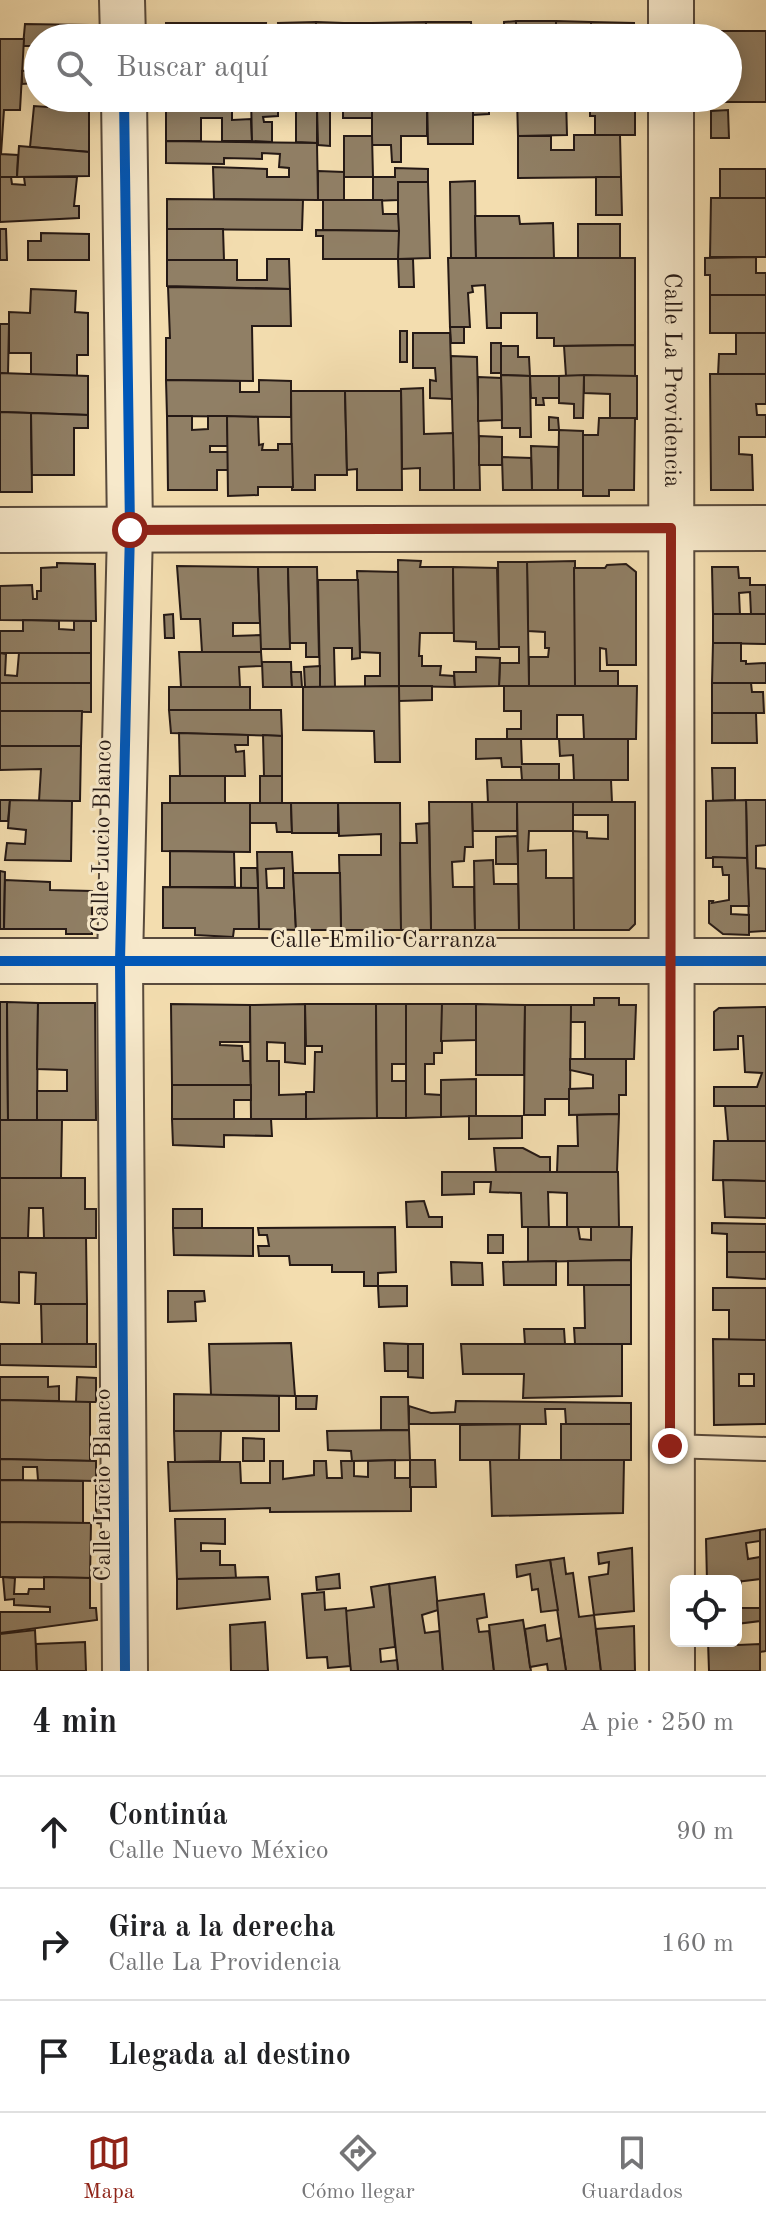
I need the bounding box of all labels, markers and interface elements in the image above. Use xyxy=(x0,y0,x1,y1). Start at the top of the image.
search box xyxy=(24,24,742,112)
icon: search xyxy=(52,46,96,90)
text: Buscar aquí xyxy=(116,53,268,83)
street label: Calle La Providencia xyxy=(659,272,683,488)
route start xyxy=(112,512,148,548)
street label: Calle Lucio Blanco xyxy=(89,739,117,933)
street label: Calle Emilio Carranza xyxy=(269,929,497,953)
street label: Calle Lucio Blanco xyxy=(92,1388,116,1582)
route end xyxy=(652,1428,688,1464)
map controls xyxy=(670,1575,742,1647)
button: locate xyxy=(670,1575,742,1647)
text: 4 min xyxy=(32,1706,117,1740)
text: A pie · 250 m xyxy=(579,1710,734,1736)
text: Continúa xyxy=(108,1801,228,1831)
icon: ahead xyxy=(32,1810,76,1854)
text: 90 m xyxy=(676,1819,734,1845)
text: Calle Nuevo México xyxy=(108,1838,329,1864)
text: Gira a la derecha xyxy=(108,1913,335,1943)
icon: right xyxy=(32,1922,76,1966)
text: 160 m xyxy=(661,1931,734,1957)
text: Calle La Providencia xyxy=(108,1950,341,1976)
icon: arrive xyxy=(32,2034,76,2078)
text: Llegada al destino xyxy=(108,2041,351,2071)
tab: Mapa xyxy=(83,2131,135,2206)
tab: Cómo llegar xyxy=(301,2131,415,2206)
tab: Guardados xyxy=(581,2131,683,2206)

